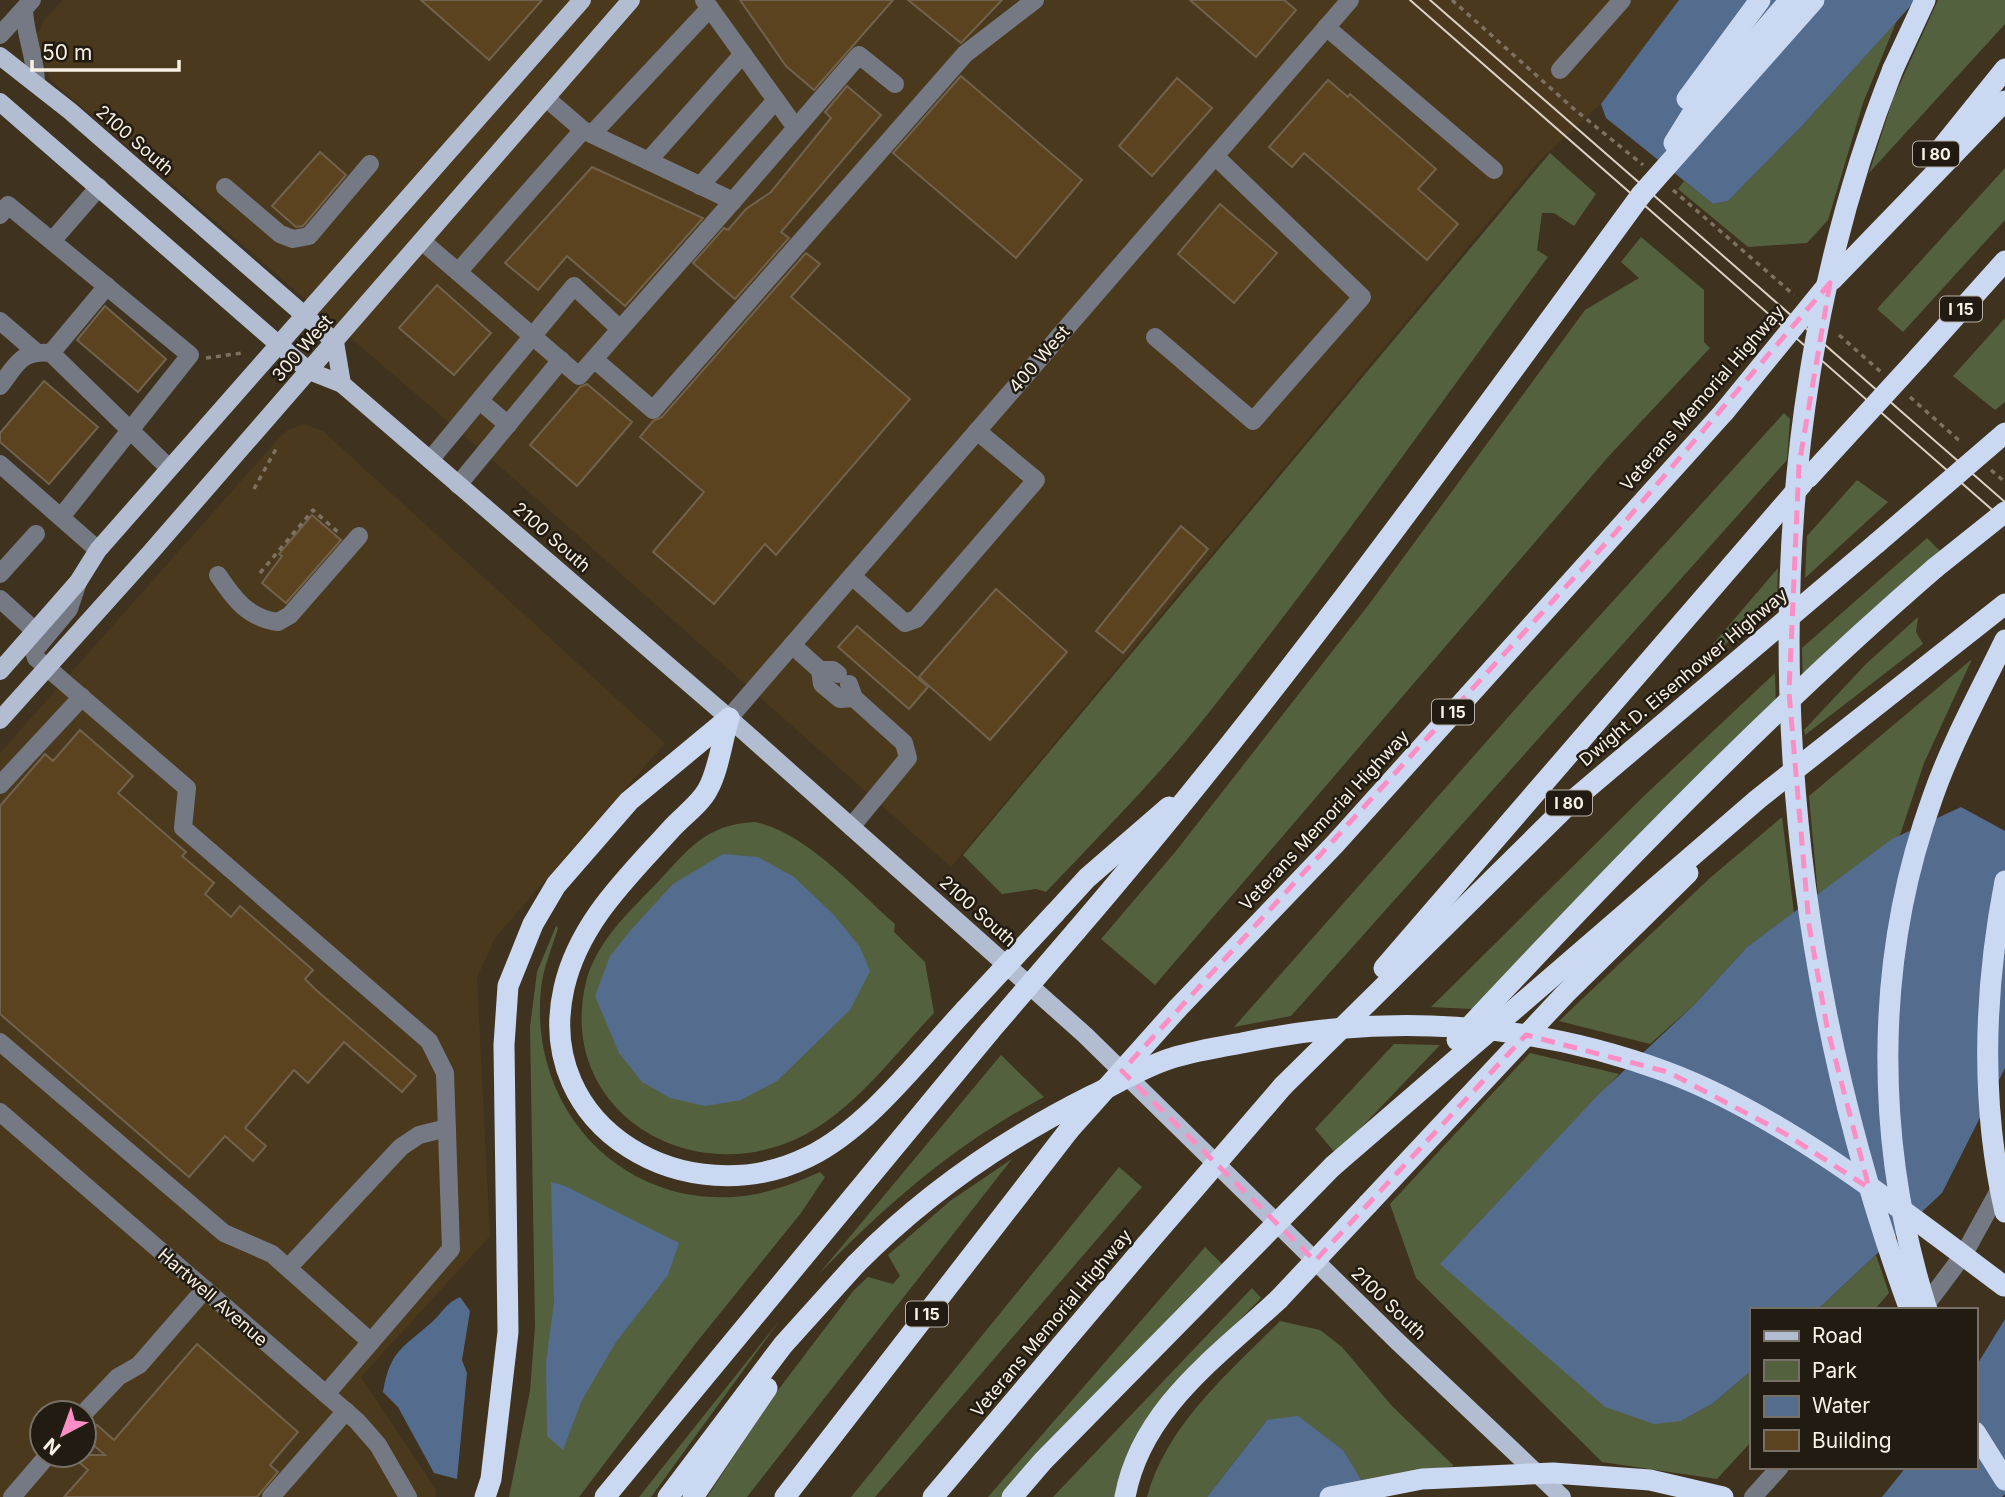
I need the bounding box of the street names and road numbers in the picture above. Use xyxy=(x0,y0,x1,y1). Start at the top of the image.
street label: 2100 South xyxy=(92,101,178,179)
road number: I 80 xyxy=(1913,142,1959,166)
road number: I 15 xyxy=(1940,296,1982,322)
street label: Veterans Memorial Highway xyxy=(1616,301,1788,495)
street label: 300 West xyxy=(267,310,337,386)
street label: 400 West xyxy=(1004,321,1074,397)
street label: 2100 South xyxy=(509,498,595,576)
street label: Dwight D. Eisenhower Highway xyxy=(1575,584,1791,770)
road number: I 15 xyxy=(1432,699,1474,724)
street label: Veterans Memorial Highway xyxy=(1235,726,1413,914)
road number: I 80 xyxy=(1546,790,1592,816)
street label: 2100 South xyxy=(935,871,1021,951)
street label: Veterans Memorial Highway xyxy=(966,1225,1136,1421)
street label: Hartwell Avenue xyxy=(154,1244,272,1350)
street label: 2100 South xyxy=(1347,1262,1431,1344)
road number: I 15 xyxy=(906,1302,948,1326)

